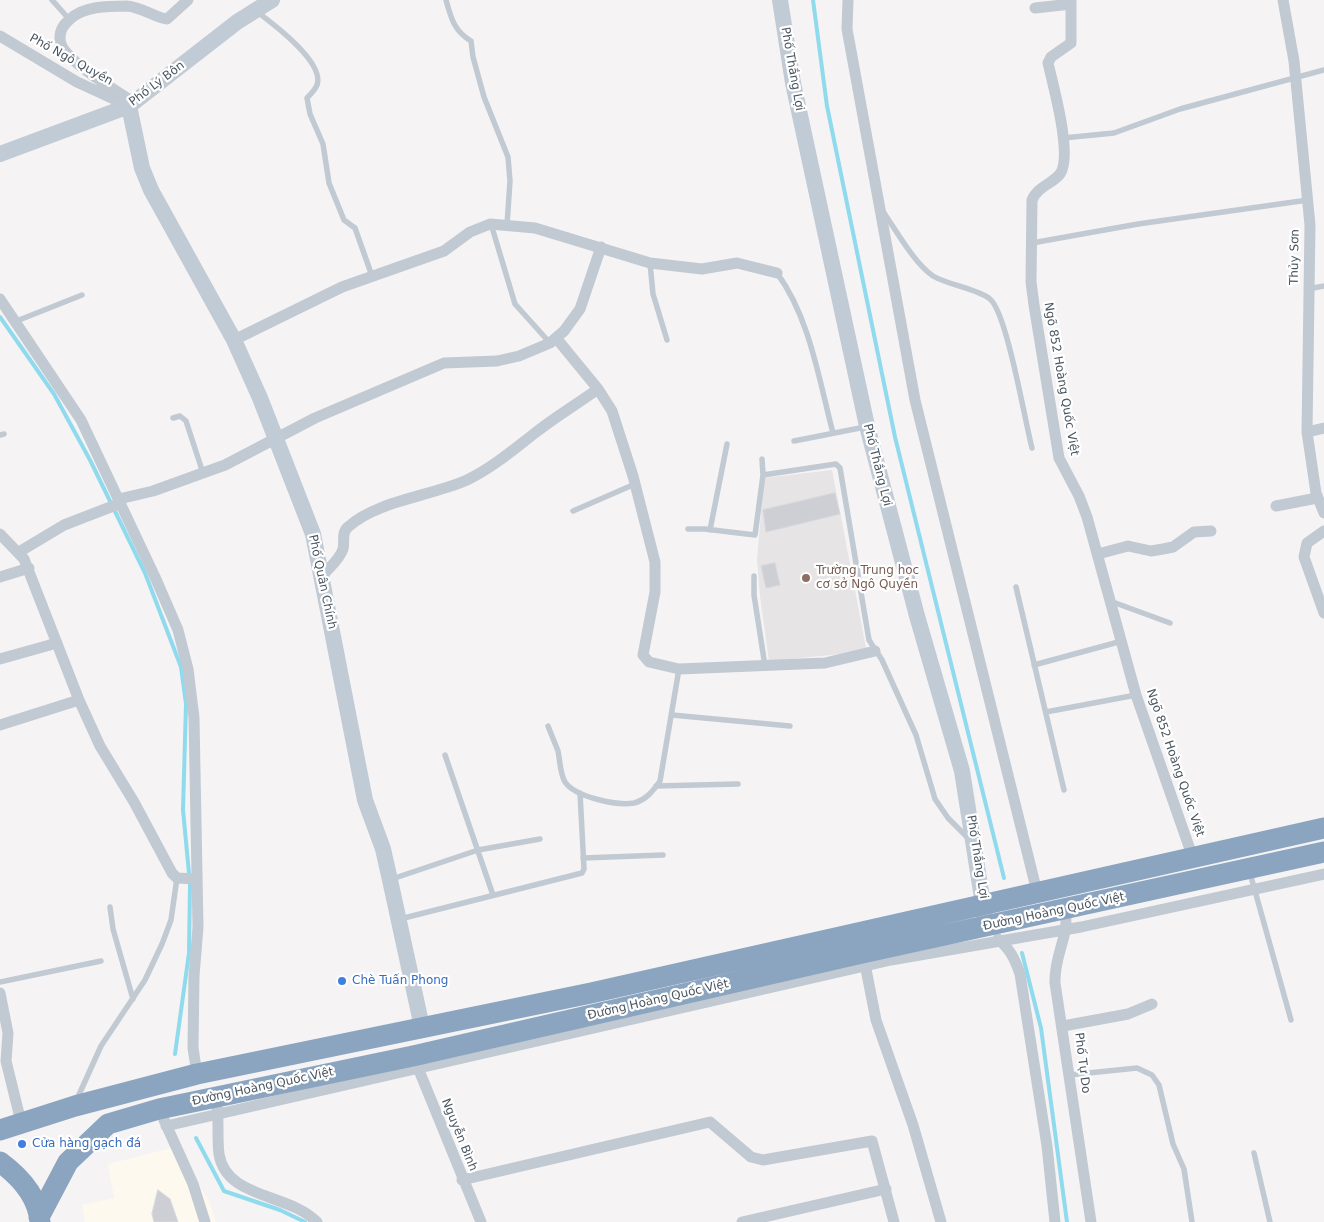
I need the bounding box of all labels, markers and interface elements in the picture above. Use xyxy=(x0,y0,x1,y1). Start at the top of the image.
street label: Phố Thắng Lợi xyxy=(778,26,806,112)
street label: Phố Ngô Quyền xyxy=(27,31,115,89)
street label: Phố Lý Bôn xyxy=(126,58,188,110)
street label: Thủy Sơn xyxy=(1287,229,1303,285)
street label: Ngõ 852 Hoàng Quốc Việt xyxy=(1040,301,1082,457)
street label: Phố Thắng Lợi xyxy=(860,422,894,508)
street label: Phố Quân Chính xyxy=(305,533,339,631)
place label: Trường Trung học cơ sở Ngô Quyền xyxy=(816,564,919,592)
marker: Trường Trung học cơ sở Ngô Quyền xyxy=(800,572,812,584)
street label: Ngõ 852 Hoàng Quốc Việt xyxy=(1143,687,1207,839)
street label: Phố Thắng Lợi xyxy=(963,814,991,900)
street label: Đường Hoàng Quốc Việt xyxy=(982,890,1126,934)
place label: Chè Tuấn Phong xyxy=(352,974,448,988)
marker: Chè Tuấn Phong xyxy=(336,975,348,987)
street label: Đường Hoàng Quốc Việt xyxy=(586,977,730,1023)
street label: Phố Tự Do xyxy=(1071,1032,1093,1094)
street label: Đường Hoàng Quốc Việt xyxy=(191,1065,335,1109)
street label: Nguyễn Bình xyxy=(438,1097,480,1173)
place label: Cửa hàng gạch đá xyxy=(32,1137,141,1151)
marker: Cửa hàng gạch đá xyxy=(16,1138,28,1150)

